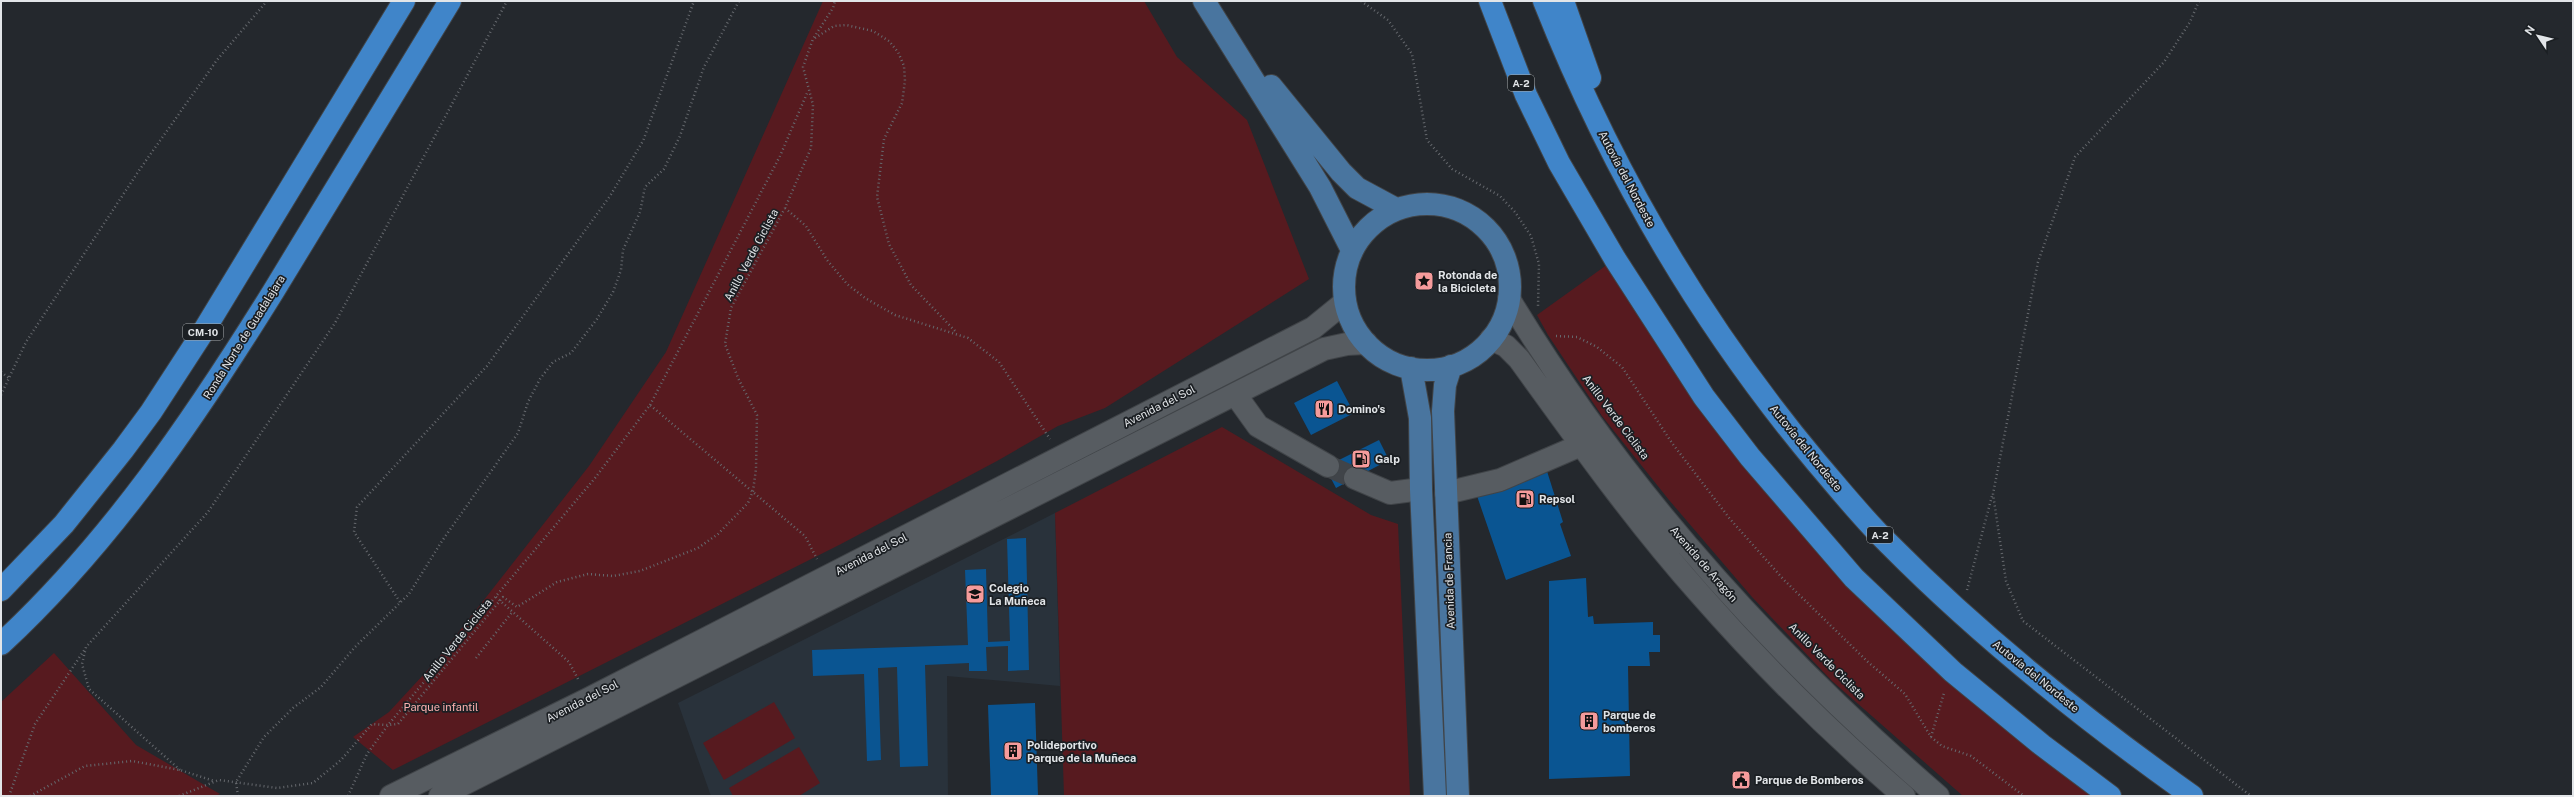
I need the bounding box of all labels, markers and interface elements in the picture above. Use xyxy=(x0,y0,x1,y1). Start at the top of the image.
north arrow xyxy=(2518,16,2558,56)
text: N xyxy=(2522,23,2537,37)
road number: A-2 xyxy=(1508,75,1534,91)
street label: Autovía del Nordeste xyxy=(1597,129,1657,229)
street label: Anillo Verde Ciclista xyxy=(722,207,780,303)
place label: Rotonda de la Bicicleta xyxy=(1438,269,1497,294)
place icon: Rotonda de la Bicicleta xyxy=(1413,270,1435,292)
street label: Ronda Norte de Guadalajara xyxy=(201,273,287,401)
road number: CM-10 xyxy=(183,324,223,340)
street label: Anillo Verde Ciclista xyxy=(1580,372,1652,462)
street label: Avenida del Sol xyxy=(1121,383,1197,429)
restaurant icon: Domino's xyxy=(1313,398,1335,420)
place label: Domino's xyxy=(1338,403,1385,415)
street label: Autovía del Nordeste xyxy=(1768,403,1844,493)
fuel station icon: Galp xyxy=(1350,448,1372,470)
place label: Galp xyxy=(1375,453,1400,465)
fuel station icon: Repsol xyxy=(1514,488,1536,510)
place label: Repsol xyxy=(1539,493,1576,505)
street label: Avenida de Aragón xyxy=(1668,524,1740,604)
road number: A-2 xyxy=(1867,527,1893,543)
street label: Avenida del Sol xyxy=(833,531,909,577)
street label: Avenida de Francia xyxy=(1441,533,1457,629)
place label: Colegio La Muñeca xyxy=(989,582,1046,607)
school or university icon: Colegio La Muñeca xyxy=(964,583,986,605)
street label: Anillo Verde Ciclista xyxy=(420,596,494,684)
street label: Anillo Verde Ciclista xyxy=(1787,621,1867,701)
street label: Autovía del Nordeste xyxy=(1991,638,2081,714)
street label: Avenida del Sol xyxy=(544,678,620,724)
park label: Parque infantil xyxy=(404,701,478,713)
place label: Parque de bomberos xyxy=(1603,709,1656,734)
building icon: Parque de bomberos xyxy=(1578,710,1600,732)
place label: Polideportivo Parque de la Muñeca xyxy=(1027,739,1136,764)
building icon: Polideportivo Parque de la Muñeca xyxy=(1002,740,1024,762)
public building icon: Parque de Bomberos xyxy=(1730,769,1752,791)
place label: Parque de Bomberos xyxy=(1755,774,1864,786)

